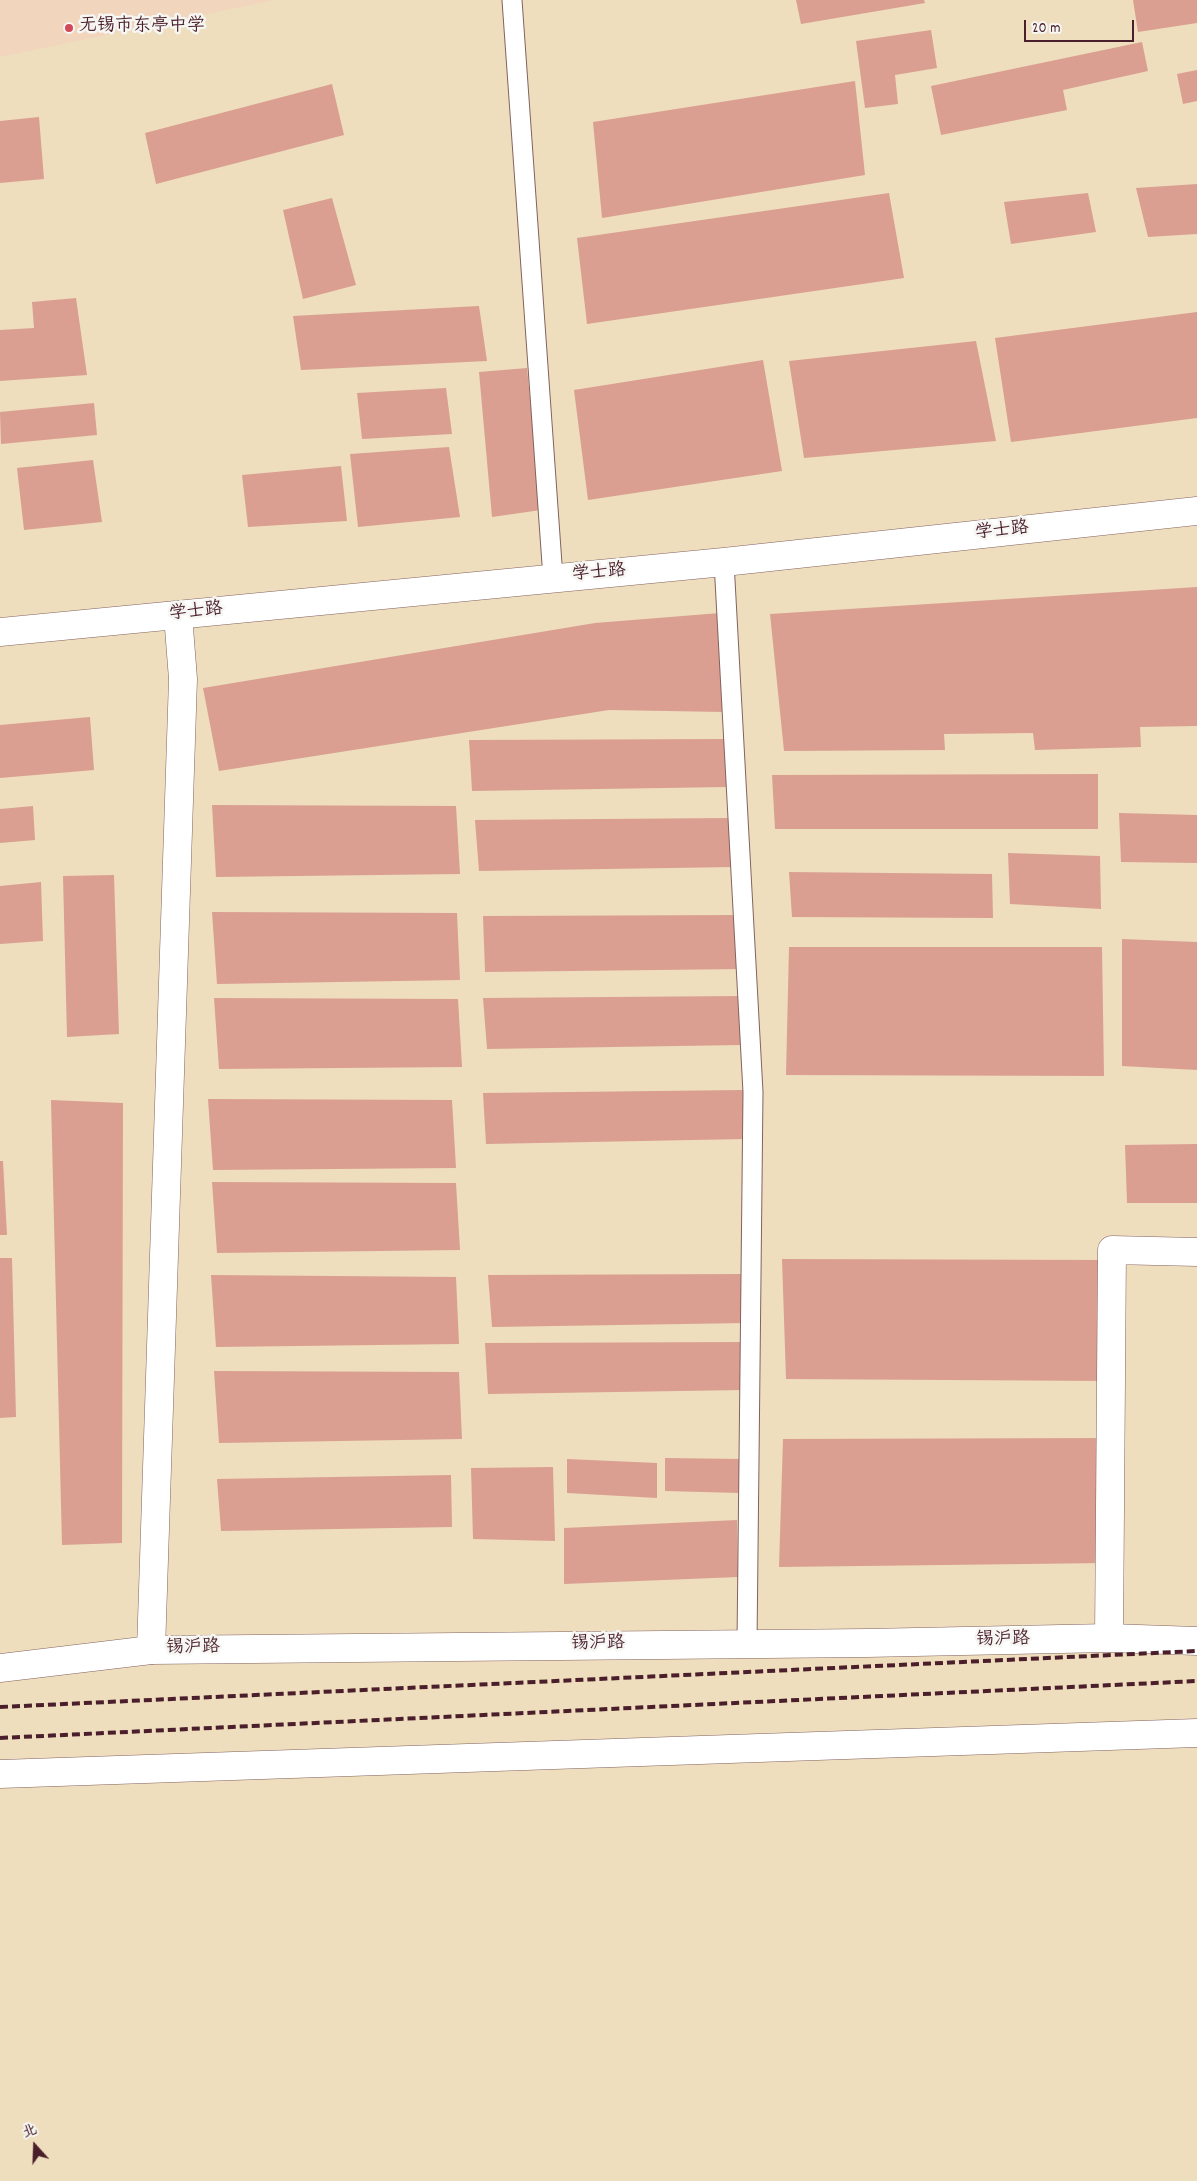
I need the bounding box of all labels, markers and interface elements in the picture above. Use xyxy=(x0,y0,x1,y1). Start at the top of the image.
scale bar xyxy=(1027,10,1137,42)
place label: 无锡市东亭中学 xyxy=(79,17,205,39)
text: 20 m xyxy=(1032,18,1060,40)
marker: 无锡市东亭中学 xyxy=(63,22,75,34)
street label: 学士路 xyxy=(974,518,1030,546)
street label: 学士路 xyxy=(571,561,627,587)
street label: 学士路 xyxy=(168,599,224,627)
street label: 锡沪路 xyxy=(976,1630,1030,1652)
street label: 锡沪路 xyxy=(571,1634,625,1656)
street label: 锡沪路 xyxy=(166,1638,220,1660)
text: 北 xyxy=(20,2120,40,2144)
north arrow xyxy=(10,2121,60,2171)

